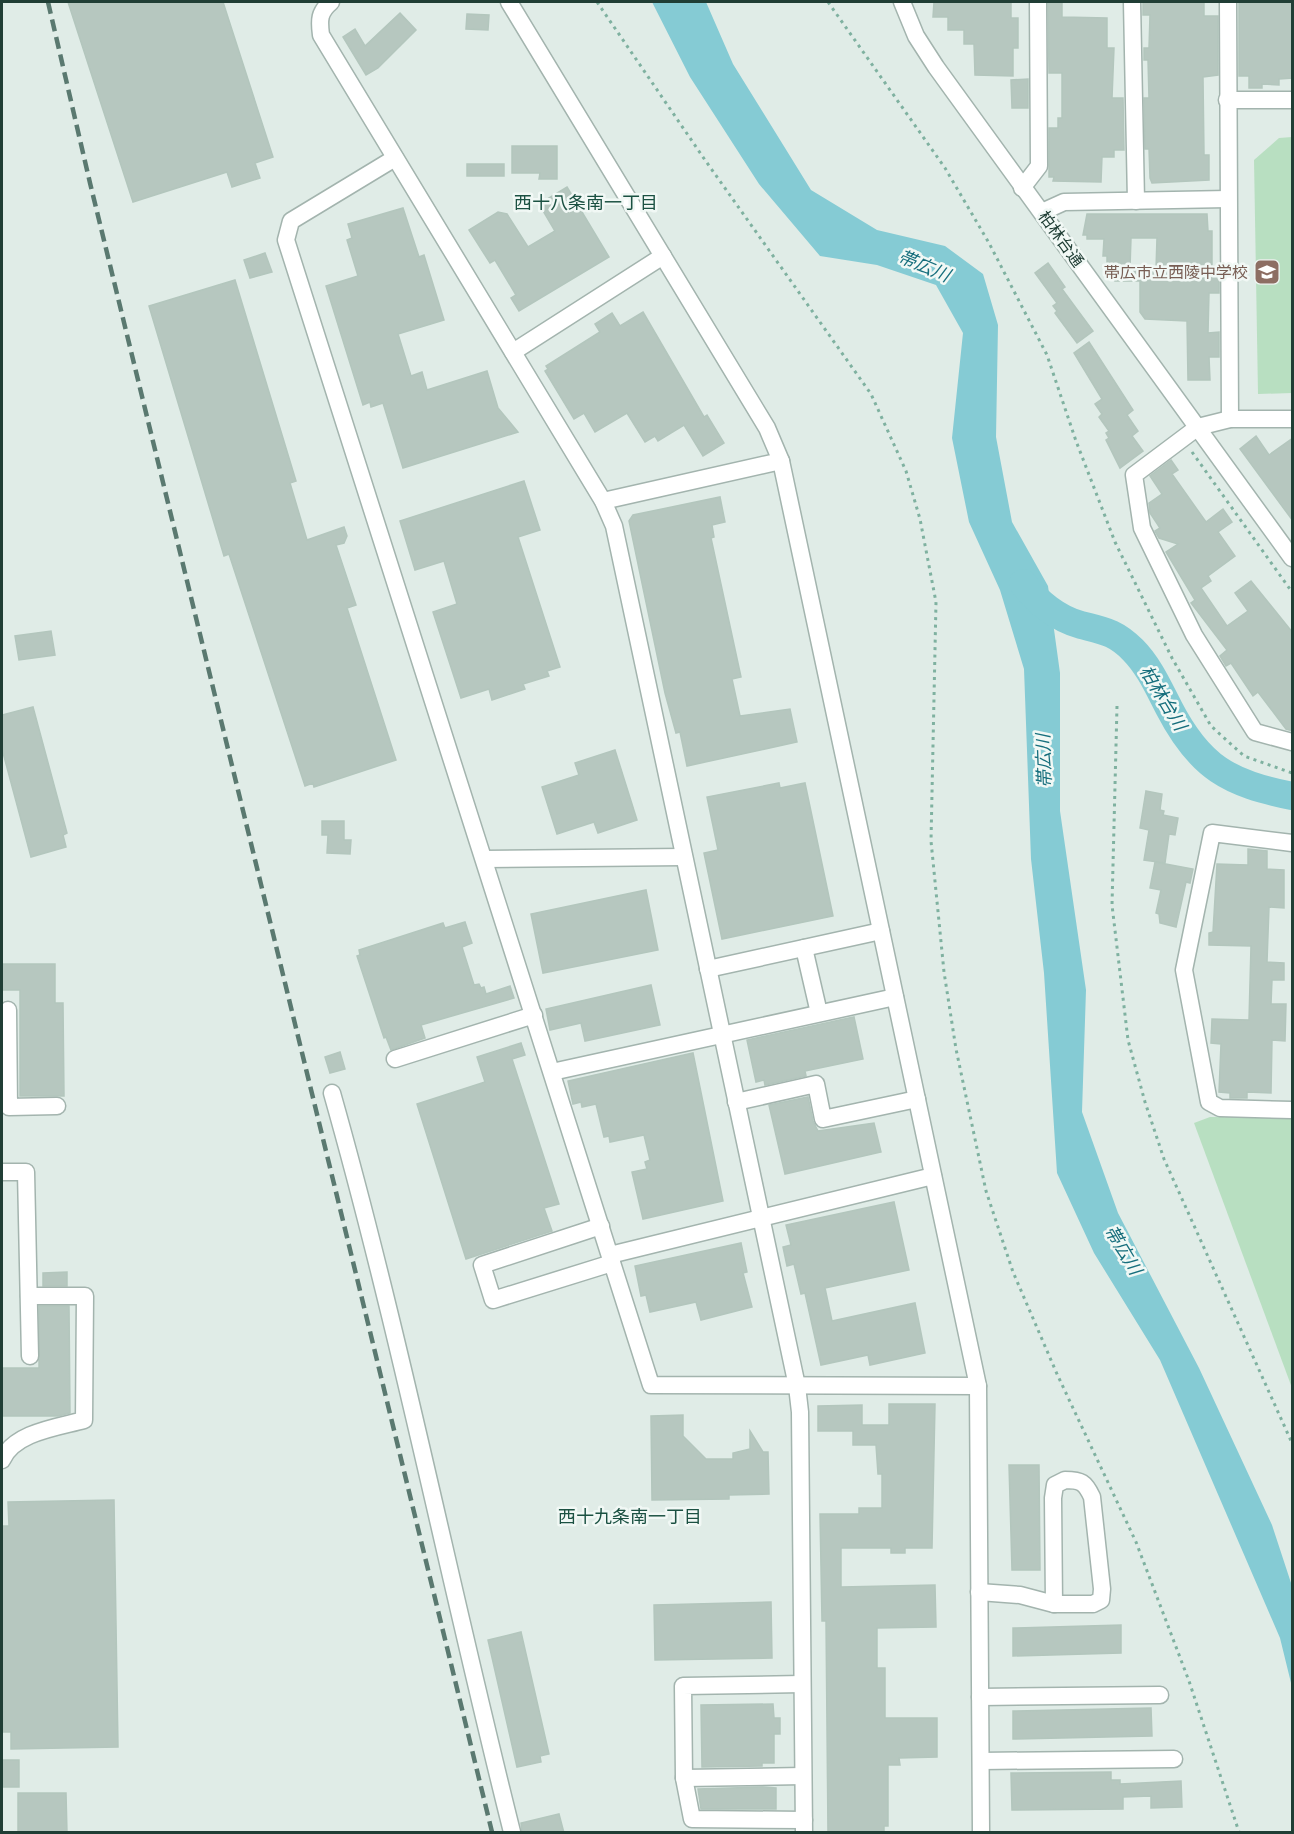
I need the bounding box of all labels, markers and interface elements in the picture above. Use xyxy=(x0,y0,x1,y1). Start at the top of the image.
district label: 西十八条南一丁目 xyxy=(514,190,658,216)
street label: 柏林台通 xyxy=(1033,206,1089,272)
water label: 帯広川 xyxy=(894,243,956,289)
school or university icon: 帯広市立西陵中学校 xyxy=(1252,257,1282,287)
place label: 帯広市立西陵中学校 xyxy=(1104,261,1248,284)
water label: 柏林台川 xyxy=(1133,660,1194,737)
water label: 帯広川 xyxy=(1030,732,1058,788)
water label: 帯広川 xyxy=(1098,1220,1149,1282)
district label: 西十九条南一丁目 xyxy=(558,1504,702,1530)

